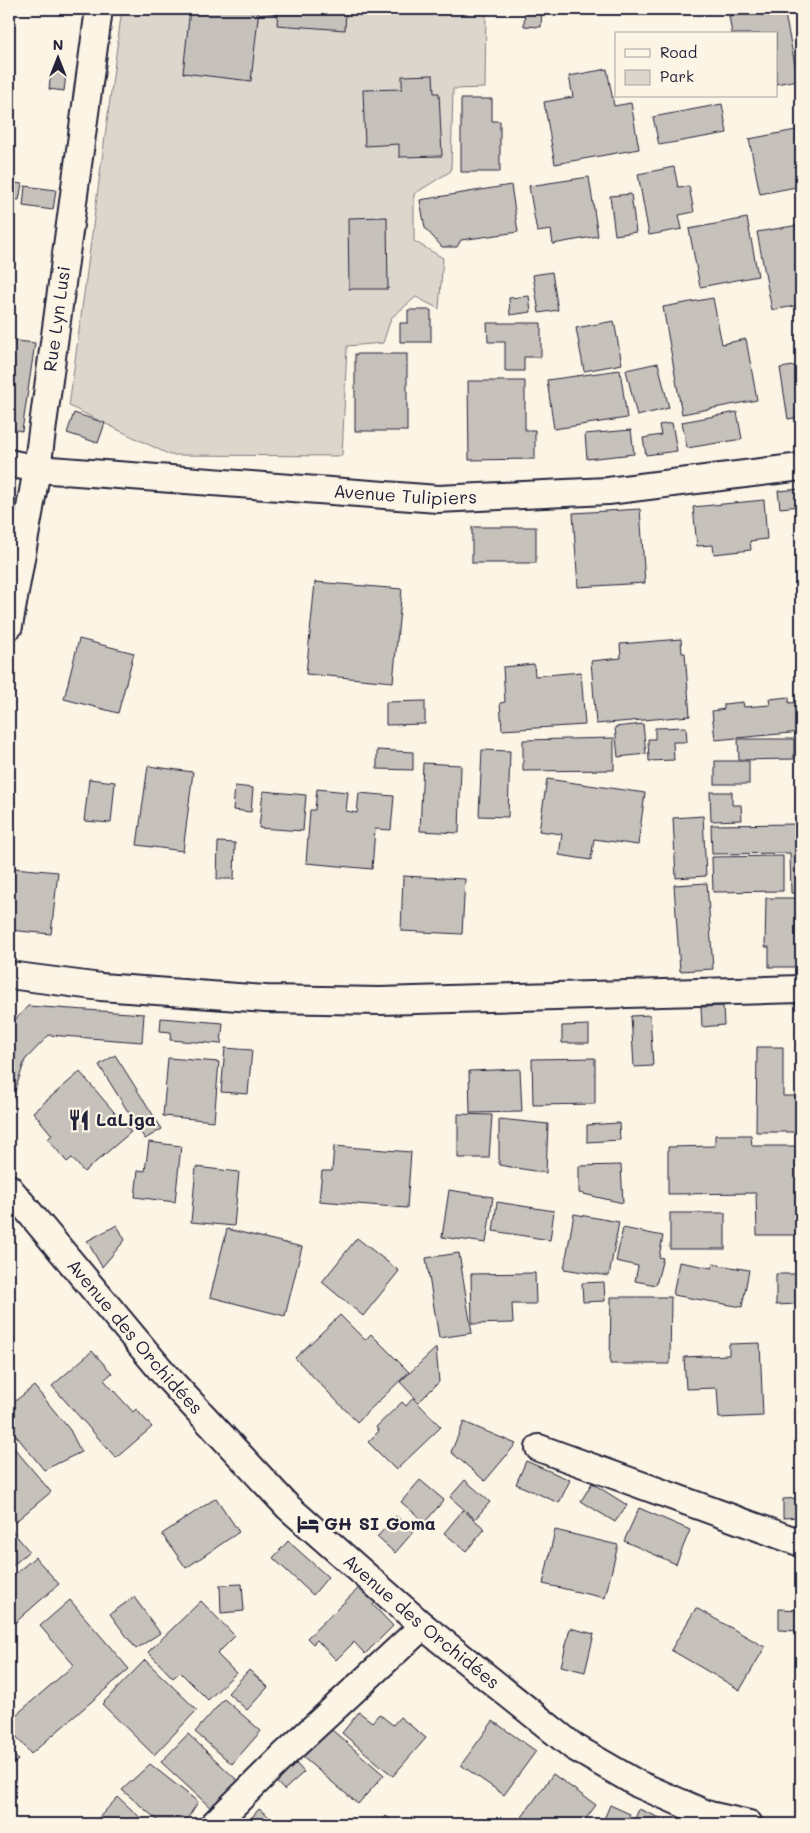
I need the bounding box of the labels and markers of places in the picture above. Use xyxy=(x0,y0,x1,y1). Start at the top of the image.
restaurant icon: LaLiga xyxy=(66,1107,92,1133)
place label: LaLiga xyxy=(96,1107,156,1131)
hotel icon: GH SI Goma xyxy=(295,1511,321,1537)
place label: GH SI Goma xyxy=(324,1511,436,1535)

